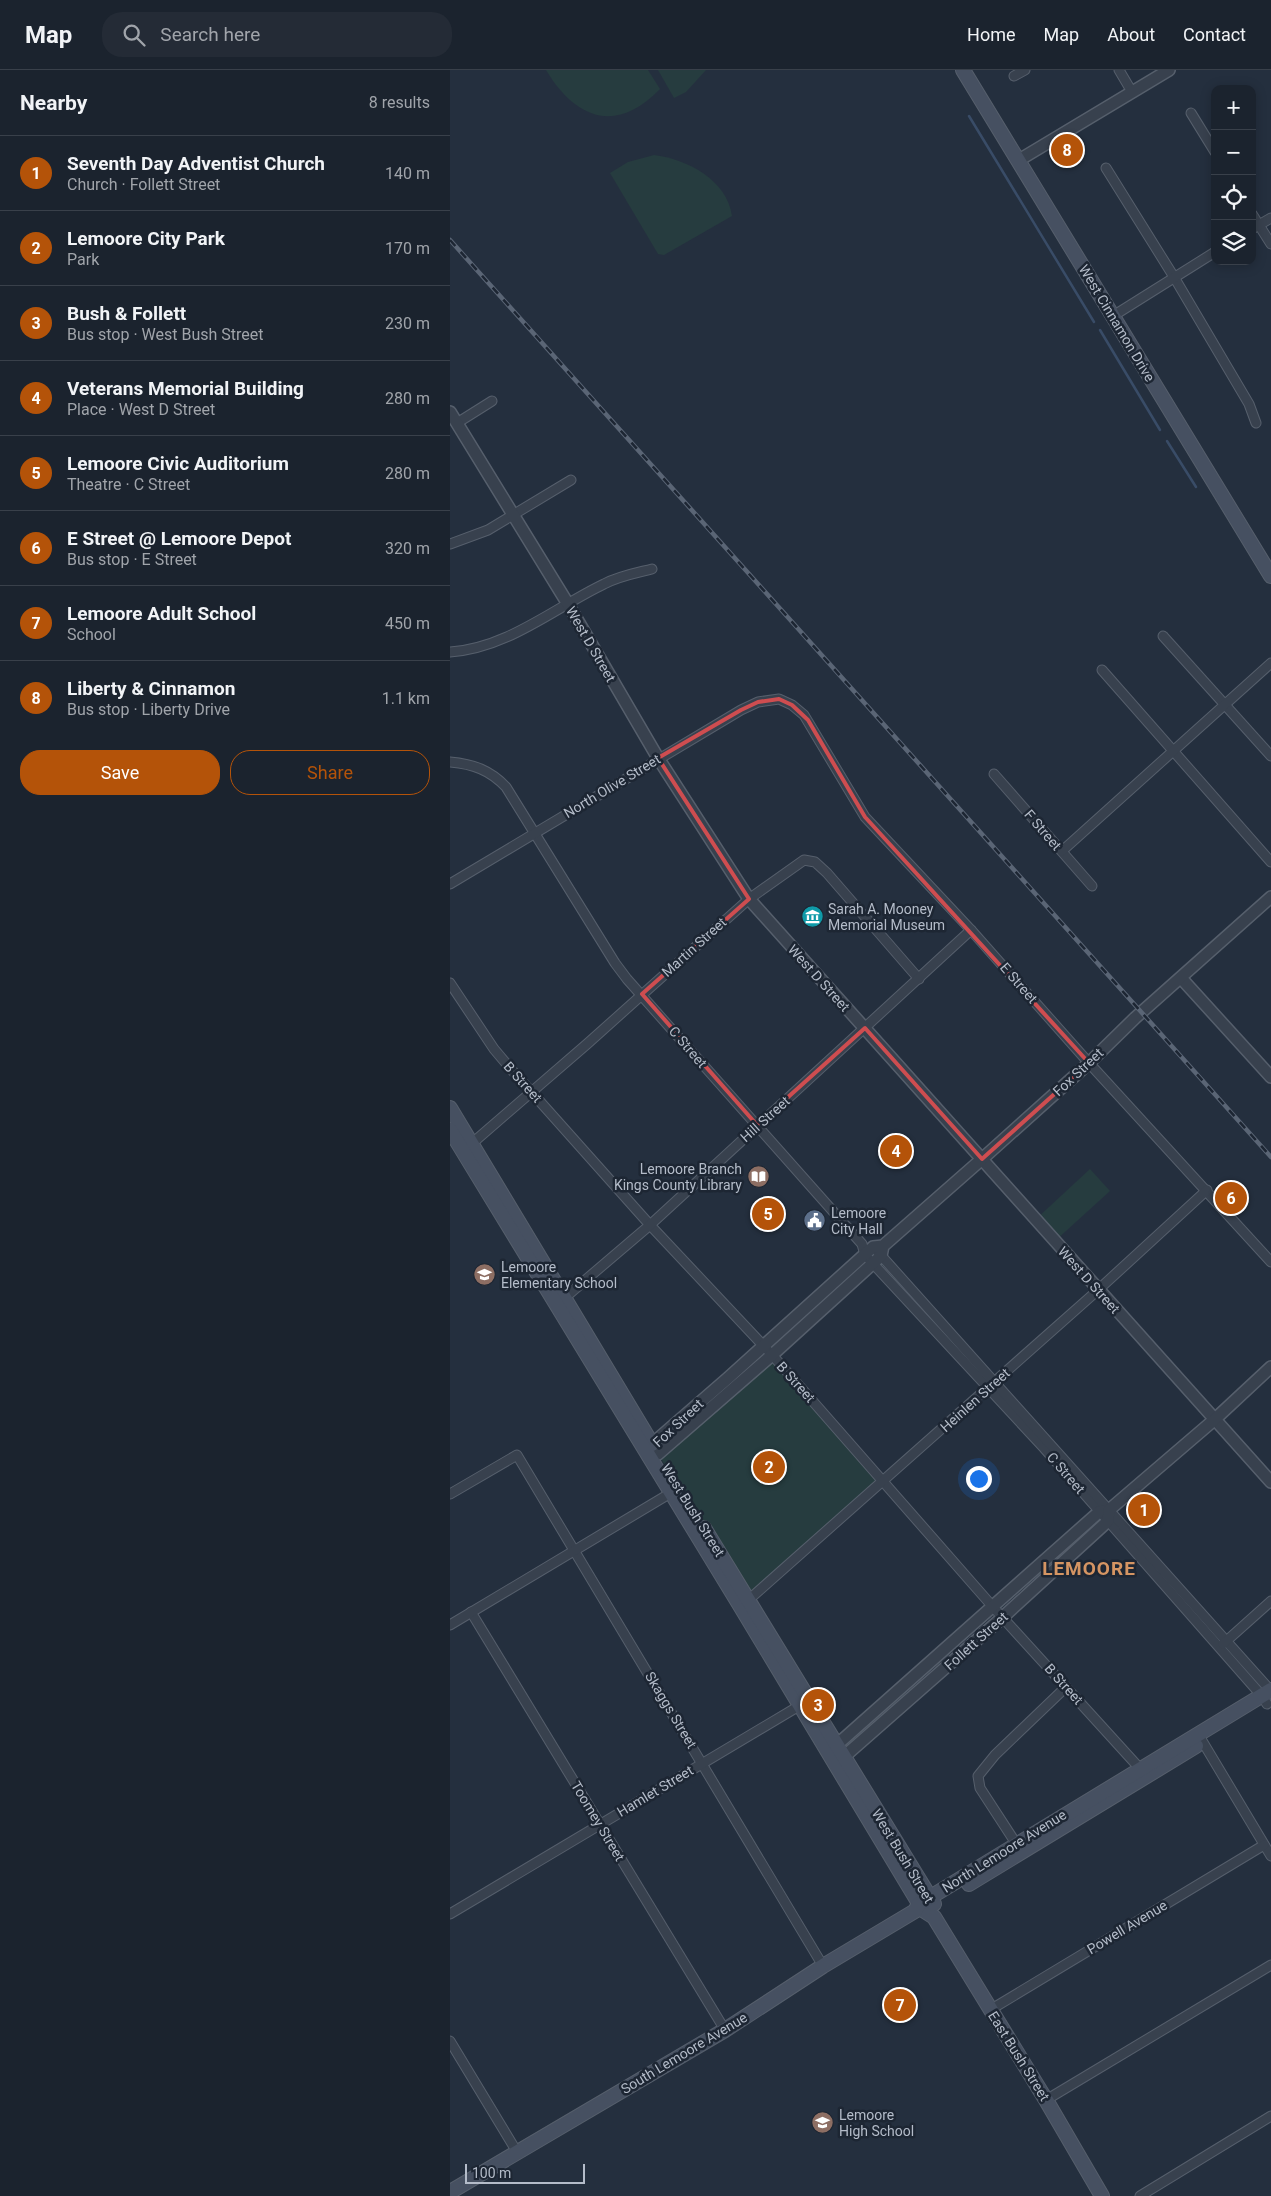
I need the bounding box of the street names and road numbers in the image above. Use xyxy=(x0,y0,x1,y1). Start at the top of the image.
street label: West Cinnamon Drive xyxy=(1076,262,1158,384)
street label: West D Street xyxy=(563,603,619,685)
street label: North Olive Street xyxy=(561,751,664,821)
street label: F Street xyxy=(1021,807,1065,854)
street label: Martin Street xyxy=(659,914,730,980)
street label: West D Street xyxy=(785,941,853,1015)
street label: E Street xyxy=(997,959,1041,1007)
street label: C Street xyxy=(666,1023,711,1071)
street label: Fox Street xyxy=(1050,1044,1107,1099)
street label: B Street xyxy=(501,1058,546,1106)
street label: Hill Street xyxy=(737,1092,793,1145)
street label: West D Street xyxy=(1055,1243,1123,1317)
street label: B Street xyxy=(774,1358,819,1406)
street label: Heinlen Street xyxy=(937,1364,1013,1435)
street label: Fox Street xyxy=(650,1395,707,1450)
street label: C Street xyxy=(1044,1449,1089,1497)
street label: West Bush Street xyxy=(658,1461,728,1560)
street label: Follett Street xyxy=(941,1608,1011,1674)
street label: B Street xyxy=(1042,1660,1087,1708)
street label: Skaggs Street xyxy=(642,1669,700,1751)
street label: Hamlet Street xyxy=(614,1762,696,1820)
street label: Toomey Street xyxy=(568,1778,628,1864)
street label: West Bush Street xyxy=(869,1806,938,1906)
street label: North Lemoore Avenue xyxy=(939,1806,1069,1896)
street label: Powell Avenue xyxy=(1084,1897,1170,1957)
street label: East Bush Street xyxy=(985,2008,1053,2104)
street label: South Lemoore Avenue xyxy=(618,2009,750,2097)

